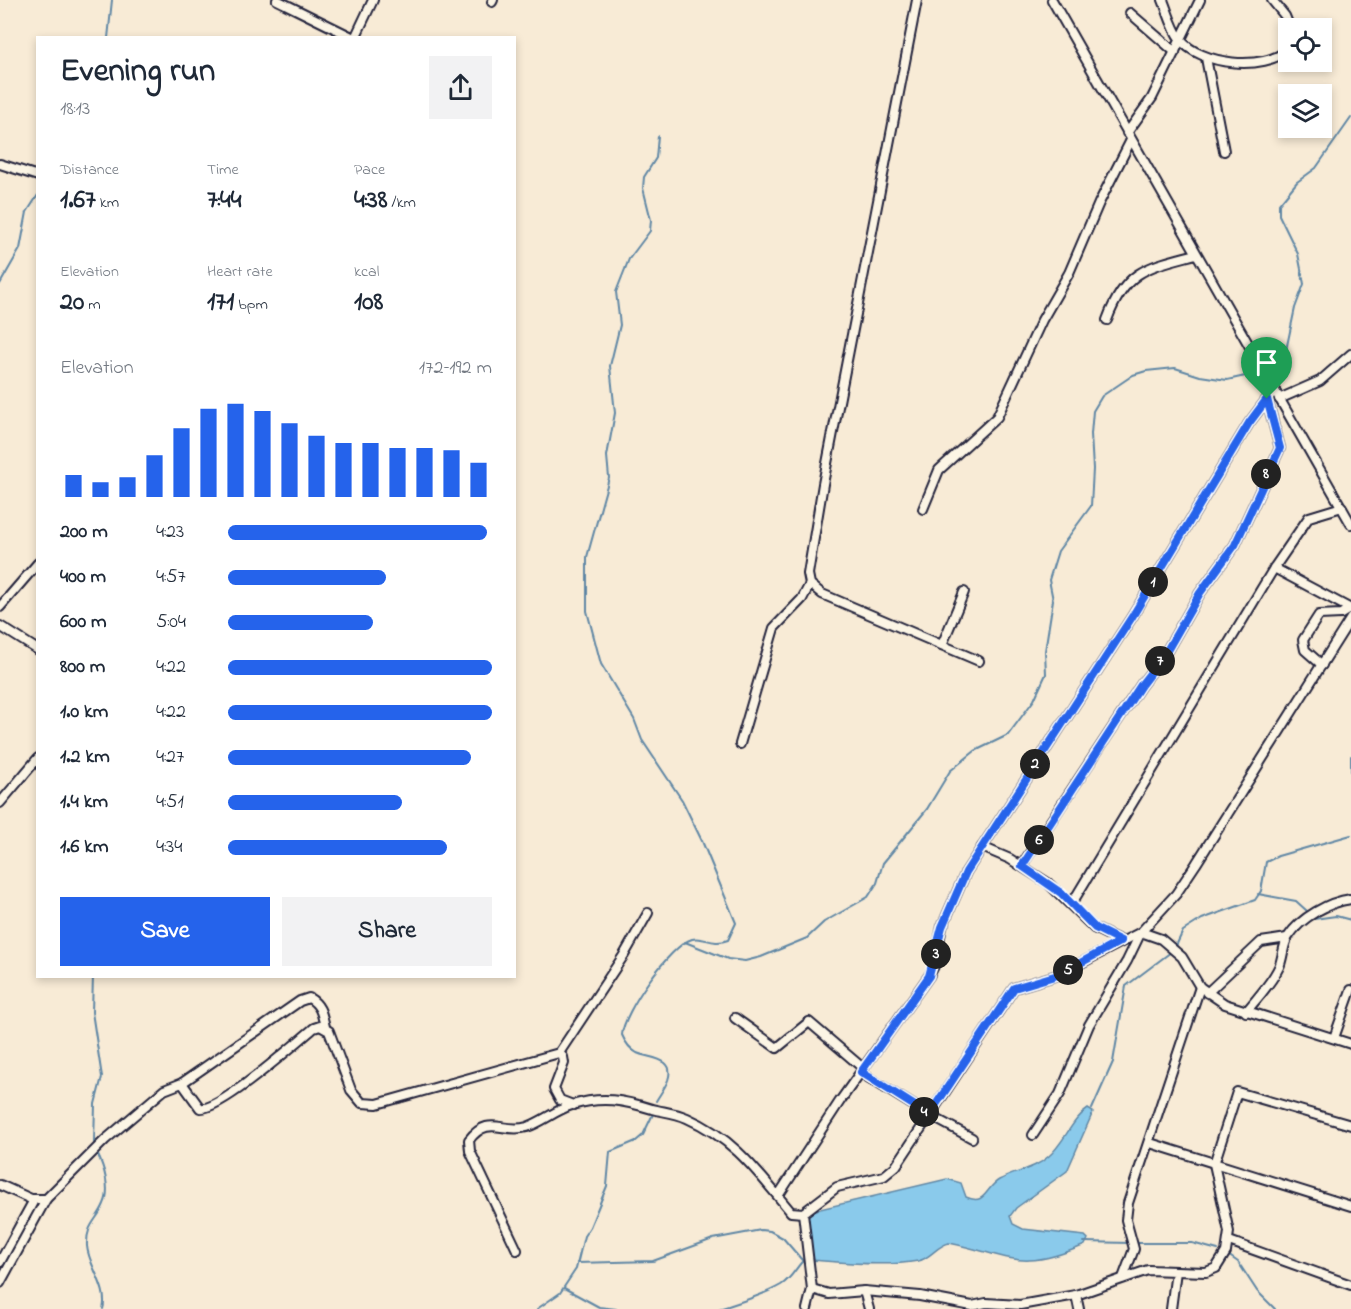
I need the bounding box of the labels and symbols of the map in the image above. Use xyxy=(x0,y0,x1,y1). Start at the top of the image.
pin xyxy=(1241,337,1292,399)
pin: 8 xyxy=(1251,459,1281,489)
pin: 1 xyxy=(1138,567,1168,597)
pin: 7 xyxy=(1145,646,1175,676)
pin: 2 xyxy=(1020,749,1050,779)
pin: 6 xyxy=(1024,825,1054,855)
pin: 3 xyxy=(921,939,951,969)
pin: 5 xyxy=(1053,955,1083,985)
pin: 4 xyxy=(909,1097,939,1127)

